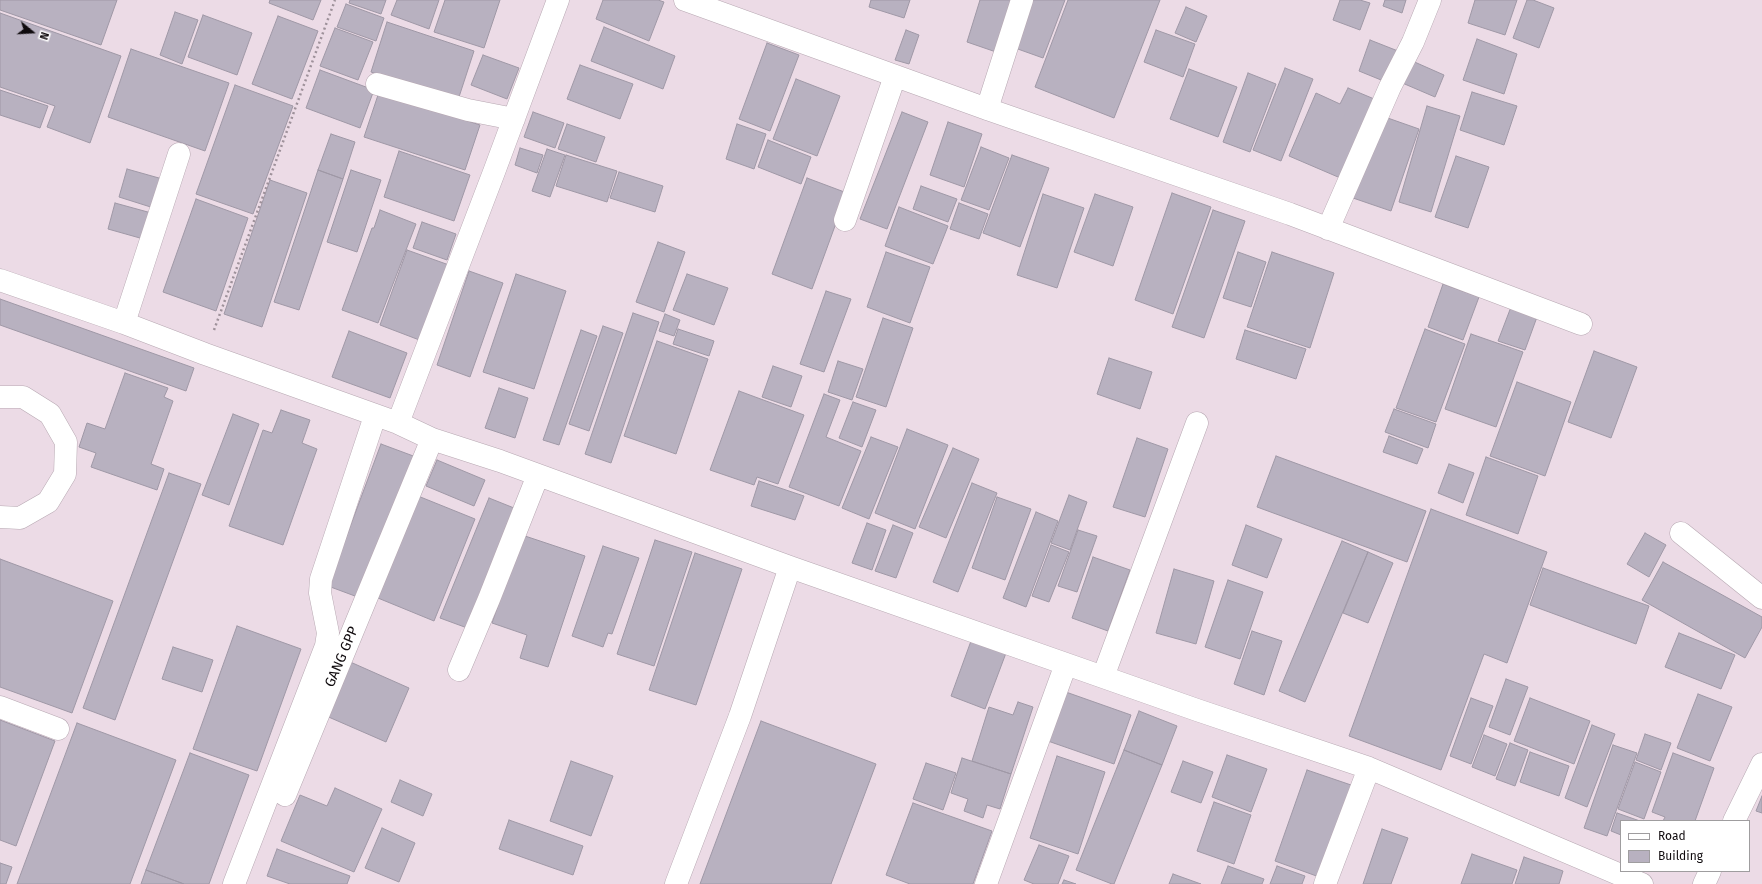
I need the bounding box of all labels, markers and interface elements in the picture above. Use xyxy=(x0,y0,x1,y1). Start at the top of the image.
north arrow xyxy=(12,12,52,52)
text: N xyxy=(37,30,51,41)
street label: GANG GPP xyxy=(322,624,362,690)
legend xyxy=(1620,820,1750,872)
text: Road xyxy=(1658,829,1686,843)
text: Building xyxy=(1658,849,1703,863)

